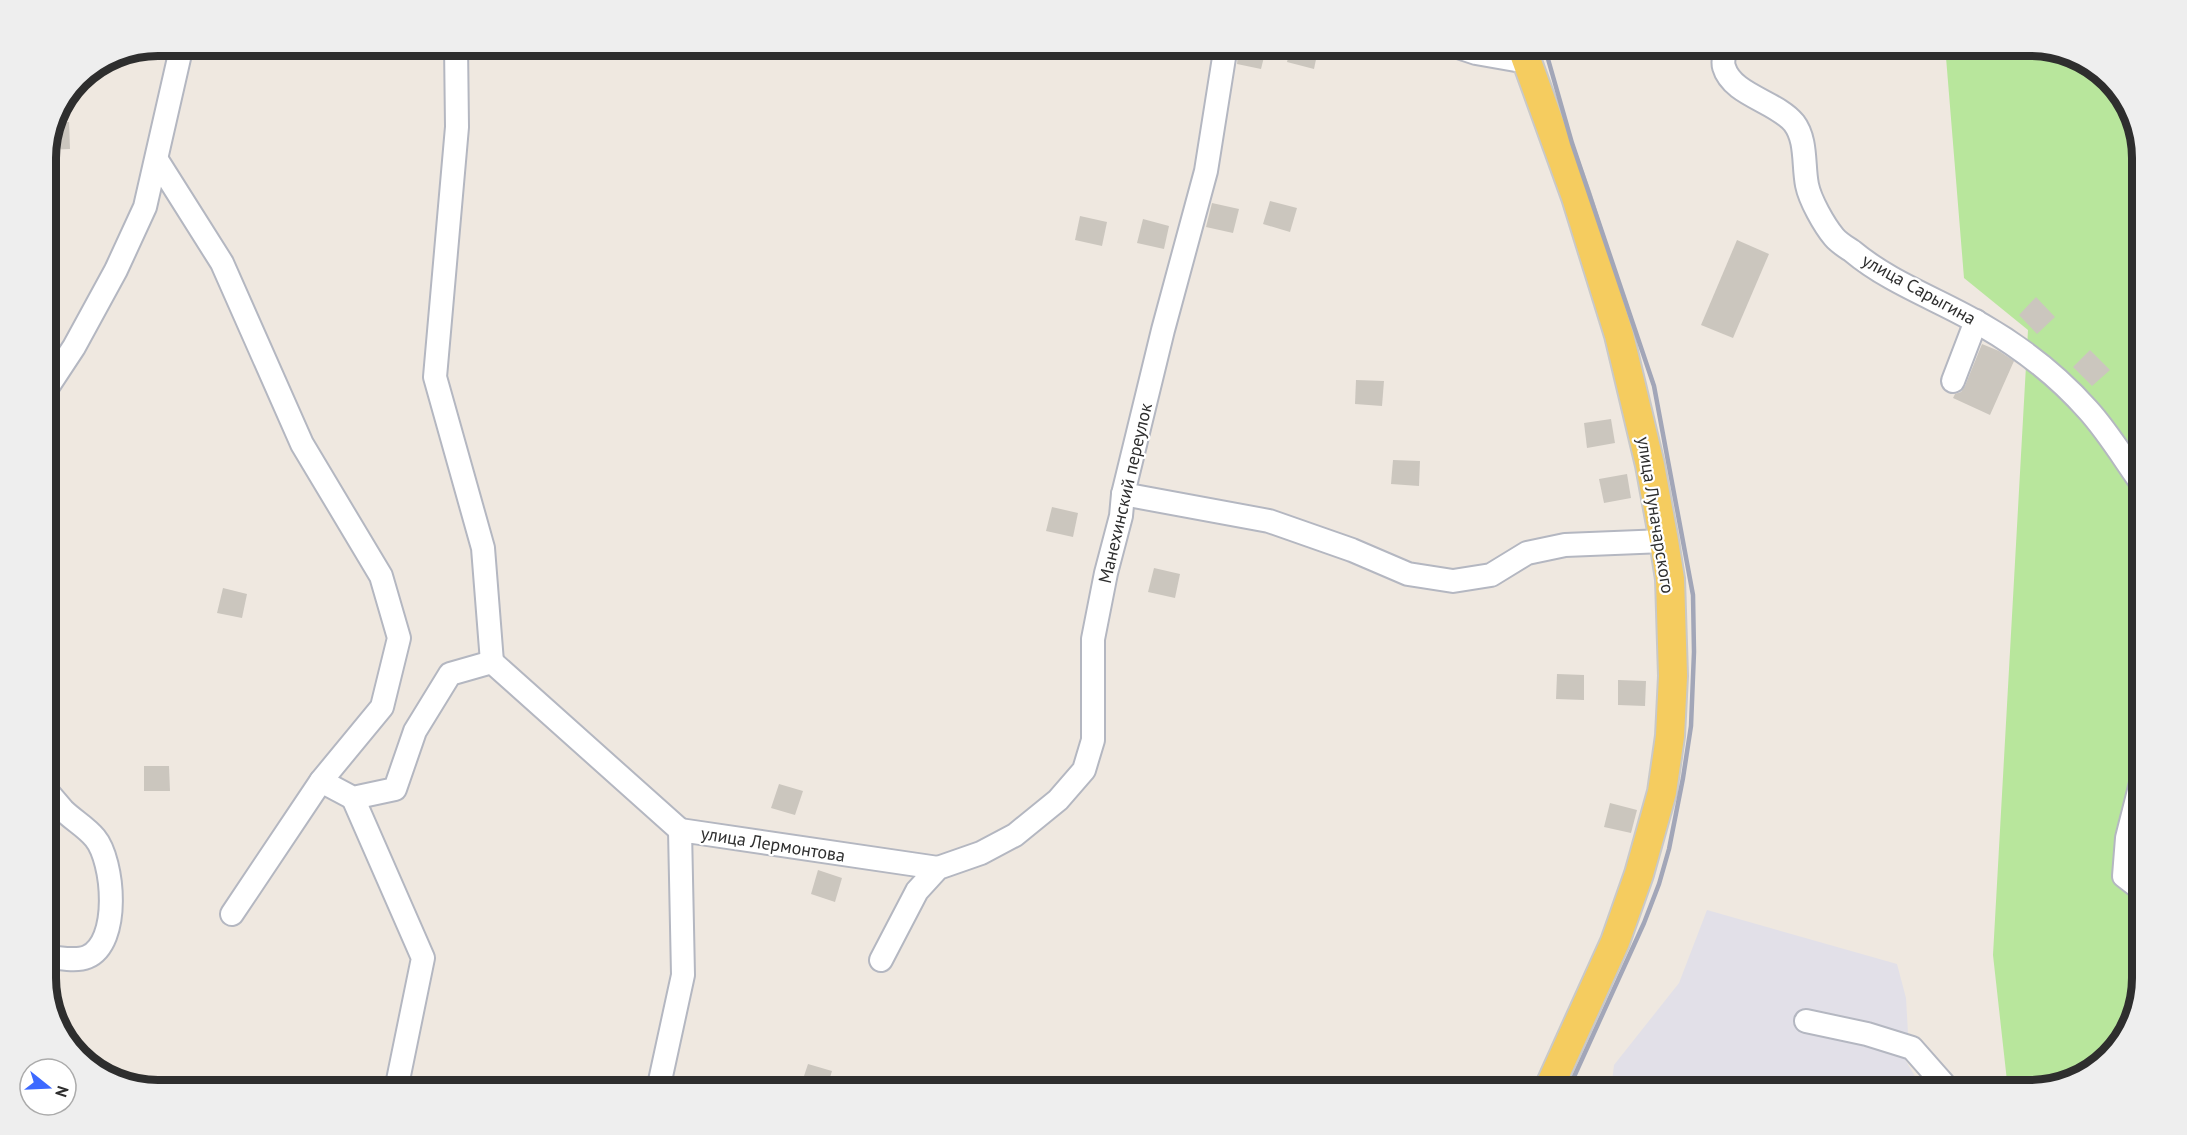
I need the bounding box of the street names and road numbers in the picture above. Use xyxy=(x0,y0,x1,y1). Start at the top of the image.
street label: улица Сарыгина xyxy=(1858,248,1980,330)
street label: Манехинский переулок xyxy=(1093,400,1157,585)
street label: улица Луначарского xyxy=(1632,435,1680,595)
street label: улица Лермонтова xyxy=(699,821,847,867)

